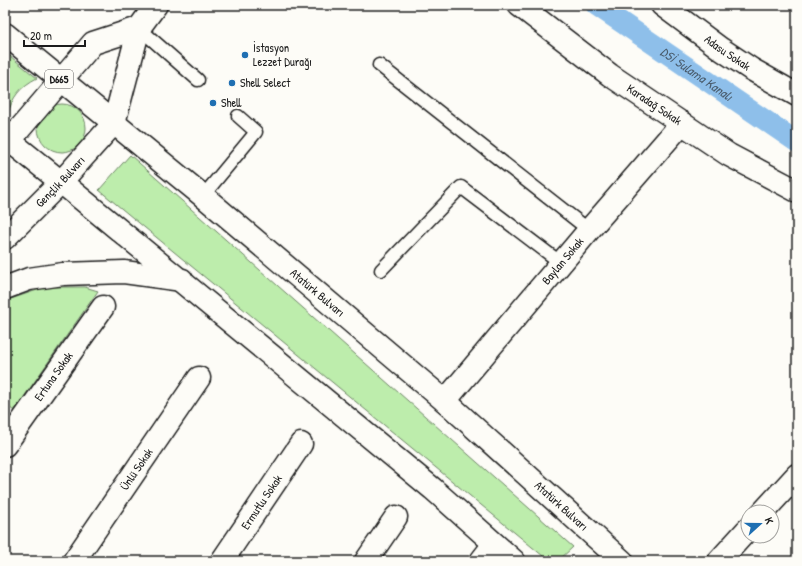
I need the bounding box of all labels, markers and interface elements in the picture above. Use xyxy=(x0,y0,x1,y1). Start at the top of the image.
scale bar xyxy=(24,22,85,48)
text: 20 m xyxy=(30,27,52,44)
street label: Adasu Sokak xyxy=(701,31,754,74)
place label: İstasyon Lezzet Durağı xyxy=(253,39,312,70)
water label: DSİ Sulama Kanalı xyxy=(657,43,738,105)
marker: İstasyon Lezzet Durağı xyxy=(240,50,250,60)
road number: D665 xyxy=(45,70,73,88)
place label: Shell Select xyxy=(240,74,291,91)
marker: Shell Select xyxy=(227,78,237,88)
street label: Karadağ Sokak xyxy=(624,80,685,129)
place label: Shell xyxy=(221,94,242,111)
marker: Shell xyxy=(208,98,218,108)
street label: Gençlik Bulvarı xyxy=(31,152,89,211)
street label: Baylan Sokak xyxy=(538,233,587,288)
street label: Atatürk Bulvarı xyxy=(287,264,349,321)
street label: Ertuna Sokak xyxy=(30,348,77,404)
street label: Ünlü Sokak xyxy=(116,444,157,494)
street label: Ermutlu Sokak xyxy=(237,471,286,533)
street label: Atatürk Bulvarı xyxy=(531,477,592,535)
north arrow xyxy=(740,504,780,544)
text: K xyxy=(762,515,777,526)

